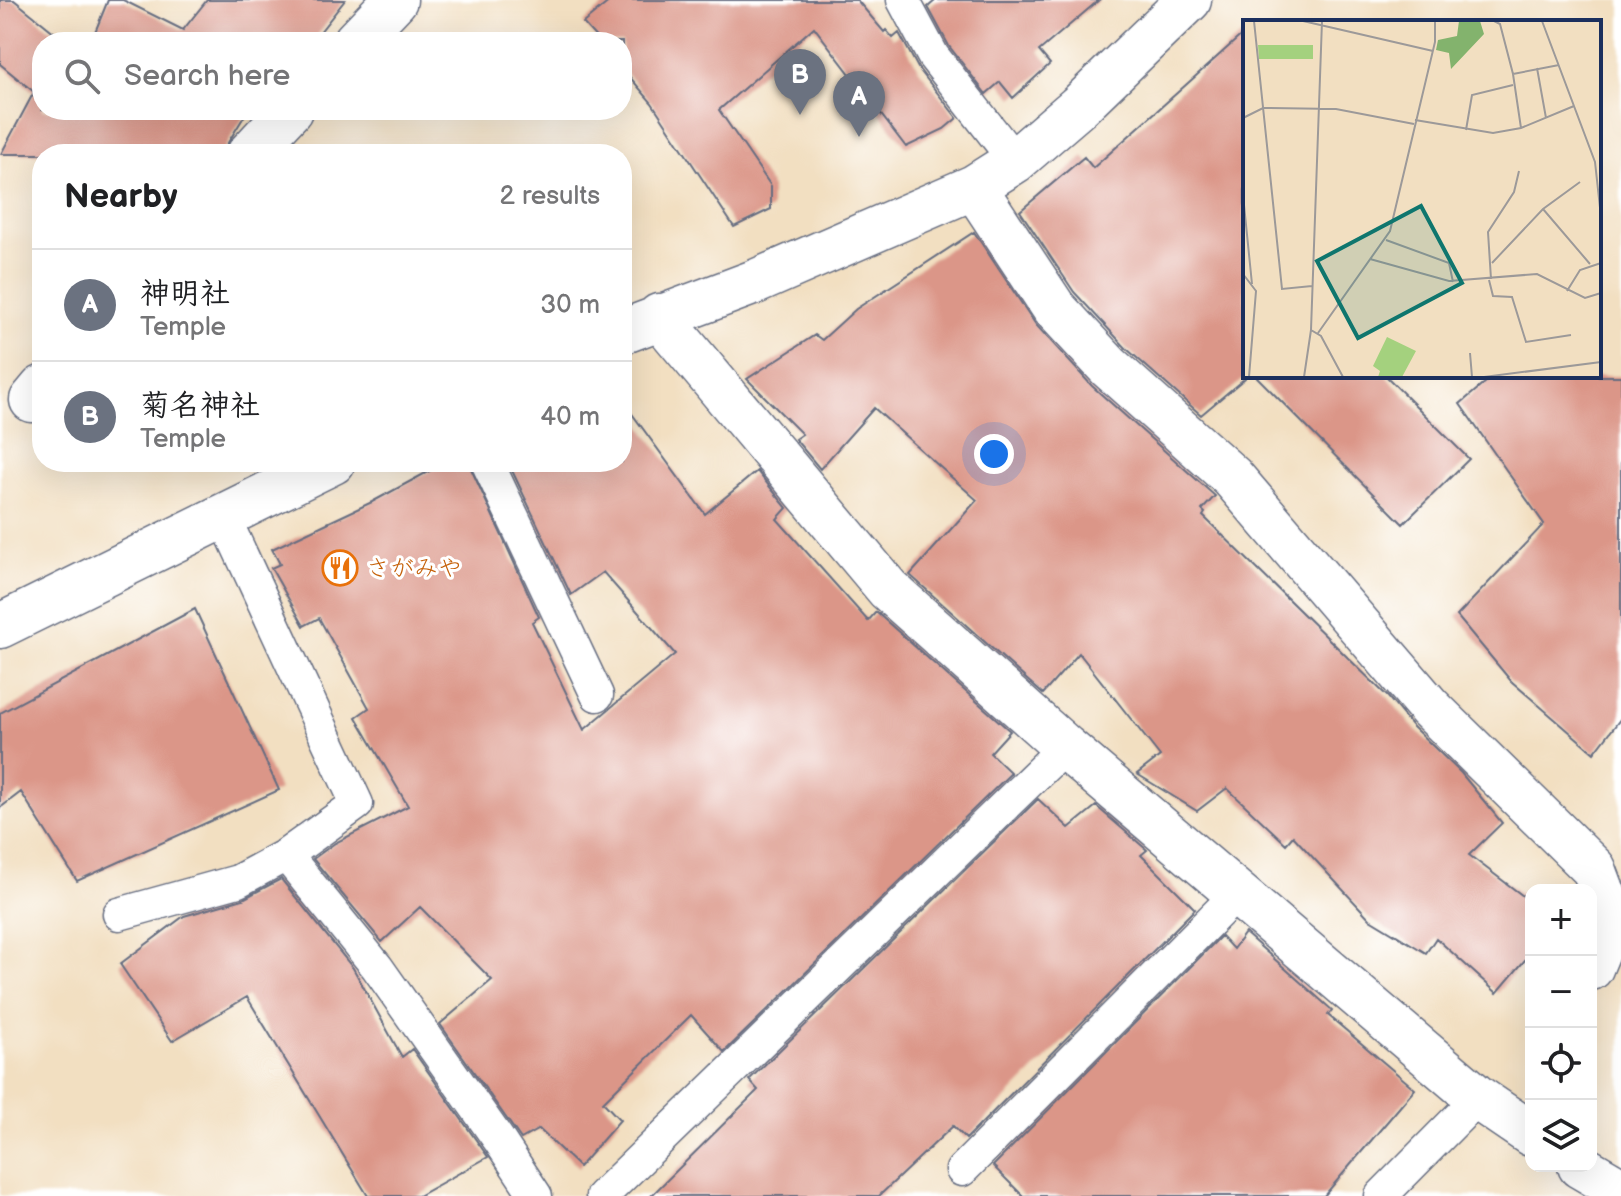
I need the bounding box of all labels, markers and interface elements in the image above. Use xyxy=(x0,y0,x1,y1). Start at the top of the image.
inset map xyxy=(1243,20,1601,378)
search box xyxy=(32,32,632,120)
pin: B xyxy=(774,49,826,115)
icon: search xyxy=(60,54,104,98)
text: Search here xyxy=(124,58,290,94)
pin: A xyxy=(833,71,885,137)
text: Nearby xyxy=(64,176,178,217)
text: 2 results xyxy=(500,181,600,212)
text: 神明社 xyxy=(140,276,230,312)
text: A xyxy=(82,290,98,321)
text: 30 m xyxy=(540,290,600,321)
text: Temple xyxy=(140,312,226,343)
text: 菊名神社 xyxy=(140,388,260,424)
text: B xyxy=(81,402,99,433)
text: 40 m xyxy=(540,402,600,433)
text: Temple xyxy=(140,424,226,455)
your location xyxy=(974,434,1014,474)
restaurant icon: さがみや xyxy=(321,549,359,587)
place label: さがみや xyxy=(366,554,462,583)
map controls xyxy=(1525,884,1597,1172)
button: + xyxy=(1525,884,1597,956)
button: − xyxy=(1525,956,1597,1028)
button: locate xyxy=(1525,1028,1597,1100)
button: layers xyxy=(1525,1100,1597,1172)

